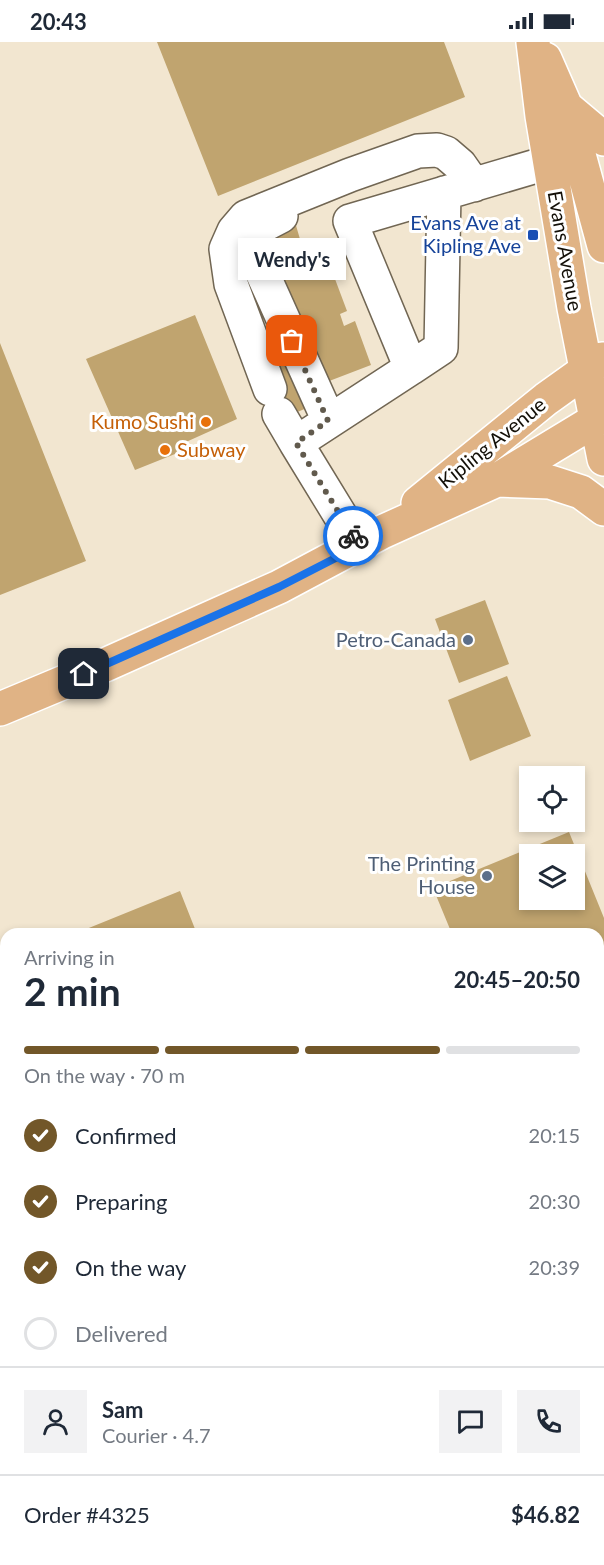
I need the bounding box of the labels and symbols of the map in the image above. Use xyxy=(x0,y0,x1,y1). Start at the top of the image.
street label: Evans Avenue xyxy=(544,189,588,313)
place label: Evans Ave at Kipling Ave xyxy=(410,210,521,257)
marker: Evans Ave at Kipling Ave xyxy=(526,228,540,242)
callout: Wendy's xyxy=(238,239,346,281)
pin xyxy=(266,315,317,366)
street label: Kipling Avenue xyxy=(433,392,550,493)
place label: Kumo Sushi xyxy=(91,409,194,433)
marker: Kumo Sushi xyxy=(199,415,213,429)
place label: Subway xyxy=(177,437,246,461)
marker: Subway xyxy=(158,443,172,457)
courier xyxy=(323,506,383,566)
place label: Petro-Canada xyxy=(336,627,456,651)
marker: Petro-Canada xyxy=(461,633,475,647)
pin xyxy=(58,648,109,699)
place label: The Printing House xyxy=(368,851,475,898)
marker: The Printing House xyxy=(480,869,494,883)

